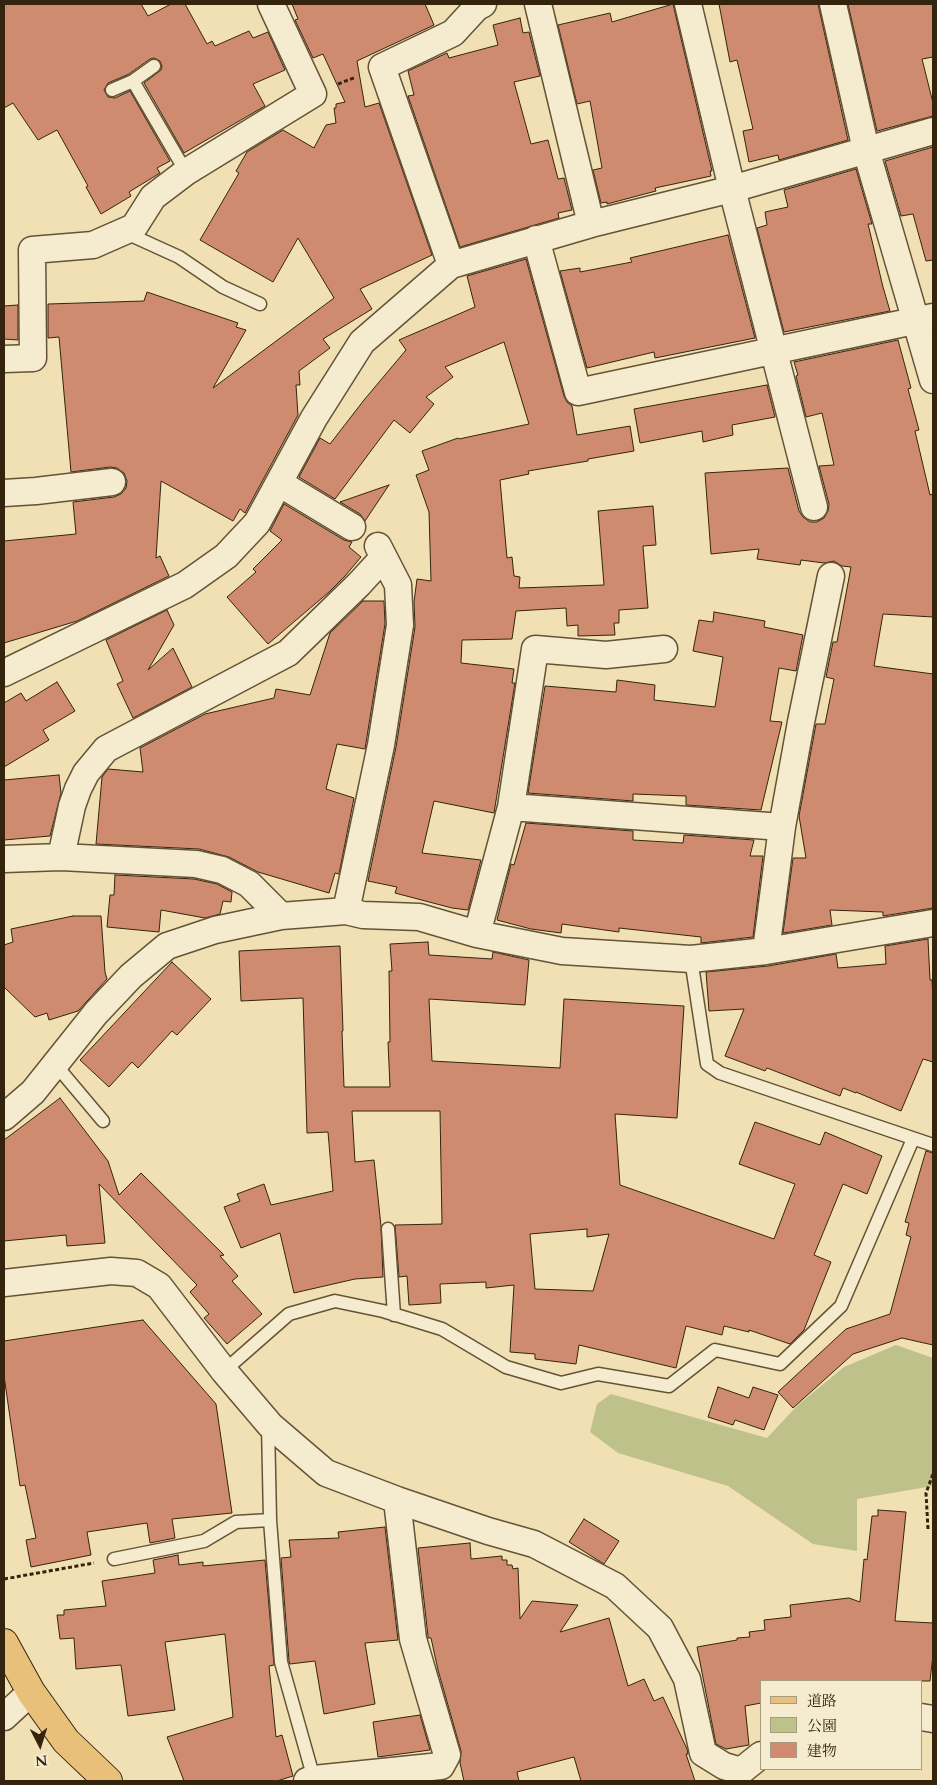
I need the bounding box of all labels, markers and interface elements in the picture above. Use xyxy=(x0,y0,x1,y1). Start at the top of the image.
legend xyxy=(760,1680,922,1770)
text: 道路 xyxy=(807,1691,837,1711)
text: 公園 xyxy=(807,1716,837,1736)
north arrow xyxy=(15,1720,65,1770)
text: 建物 xyxy=(807,1741,837,1761)
text: N xyxy=(34,1750,48,1770)

